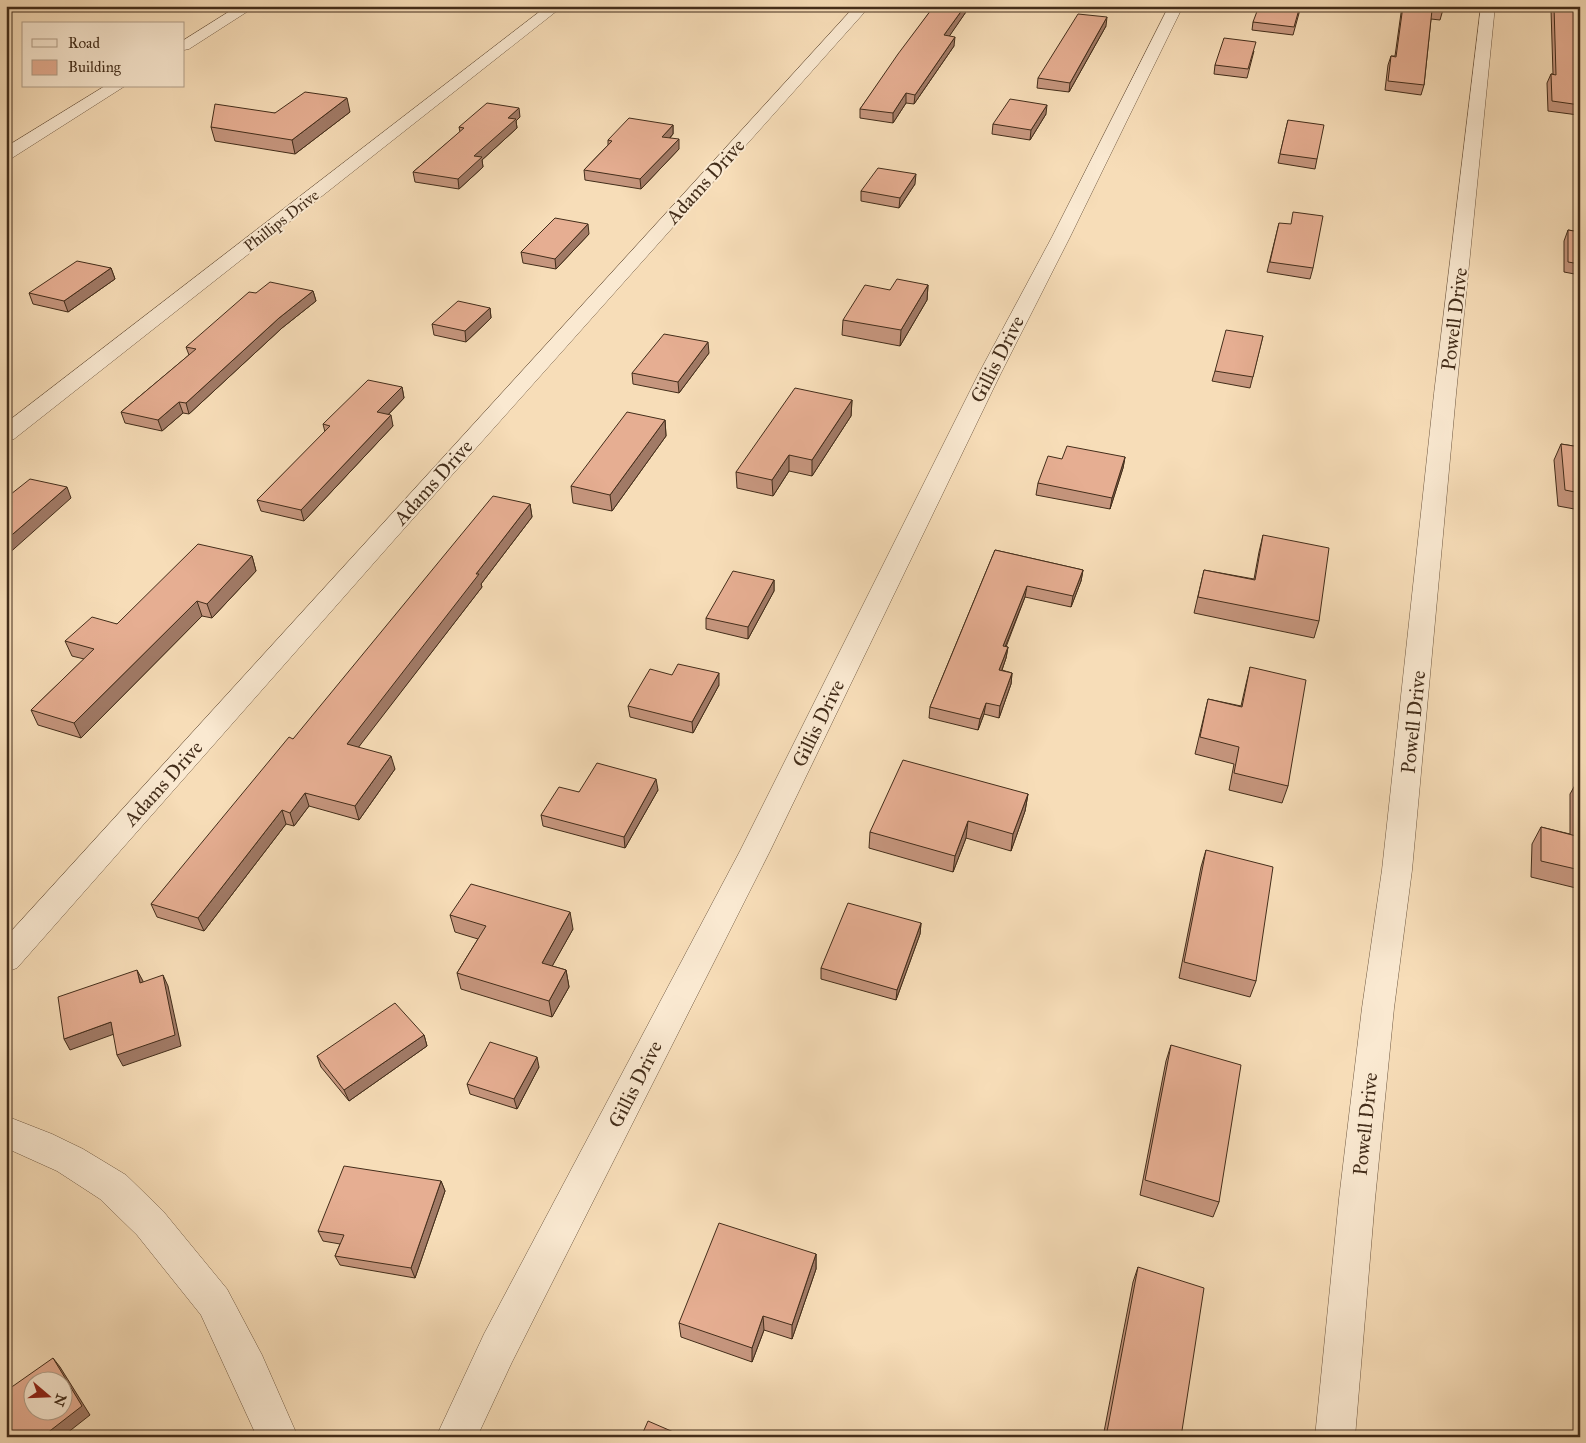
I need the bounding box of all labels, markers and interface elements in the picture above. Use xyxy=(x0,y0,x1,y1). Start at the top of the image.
legend xyxy=(22,22,185,88)
text: Road xyxy=(68,34,100,52)
text: Building xyxy=(68,58,122,76)
street label: Adams Drive xyxy=(660,133,750,229)
street label: Phillips Drive xyxy=(240,185,323,256)
street label: Powell Drive xyxy=(1436,266,1472,372)
street label: Gillis Drive xyxy=(965,312,1029,406)
street label: Adams Drive xyxy=(388,434,478,530)
street label: Powell Drive xyxy=(1396,669,1430,775)
street label: Gillis Drive xyxy=(787,675,849,771)
street label: Adams Drive xyxy=(118,735,208,831)
street label: Gillis Drive xyxy=(603,1037,667,1131)
street label: Powell Drive xyxy=(1348,1071,1382,1177)
north arrow xyxy=(22,1370,72,1420)
text: N xyxy=(50,1392,70,1409)

